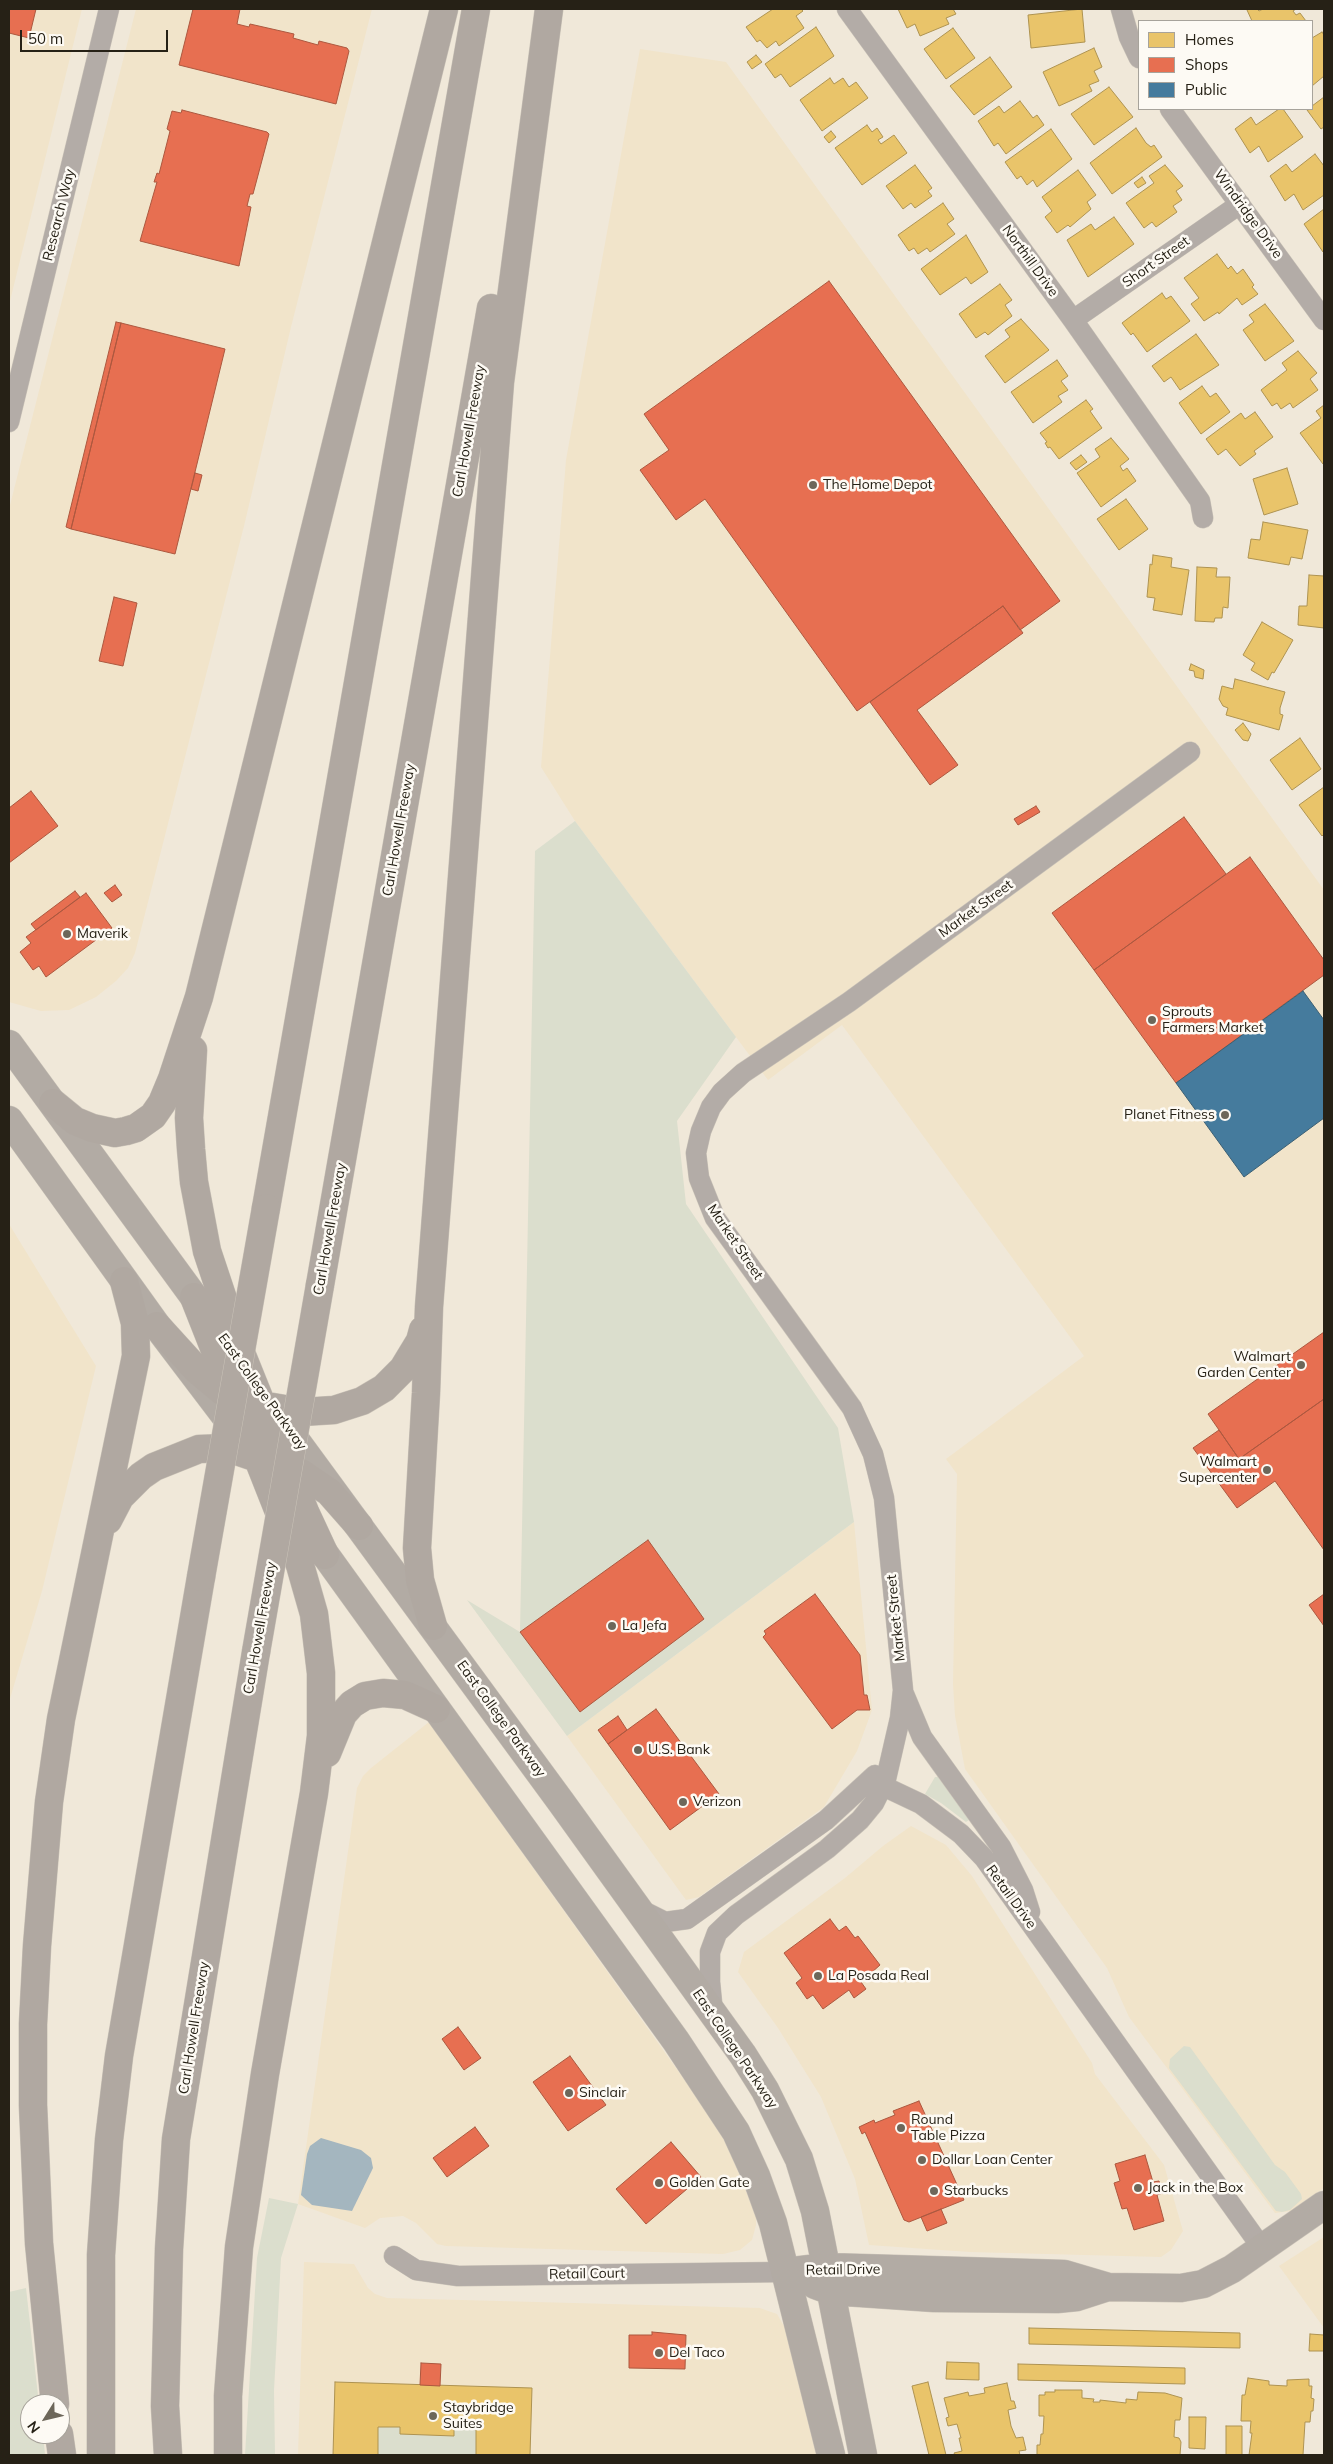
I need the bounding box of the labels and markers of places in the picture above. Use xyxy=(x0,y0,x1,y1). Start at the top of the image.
place label: The Home Depot xyxy=(823,477,933,493)
marker: The Home Depot xyxy=(807,479,819,491)
place label: Maverik xyxy=(77,926,128,942)
marker: Maverik xyxy=(61,928,73,940)
place label: Sprouts Farmers Market xyxy=(1162,1004,1264,1036)
marker: Sprouts Farmers Market xyxy=(1146,1014,1158,1026)
place label: Planet Fitness xyxy=(1124,1107,1215,1123)
marker: Planet Fitness xyxy=(1219,1109,1231,1121)
place label: Walmart Garden Center xyxy=(1197,1349,1291,1381)
marker: Walmart Garden Center xyxy=(1295,1359,1307,1371)
place label: Walmart Supercenter xyxy=(1179,1454,1257,1486)
marker: Walmart Supercenter xyxy=(1261,1464,1273,1476)
place label: La Jefa xyxy=(622,1618,667,1634)
marker: La Jefa xyxy=(606,1620,618,1632)
place label: U.S. Bank xyxy=(648,1742,710,1758)
marker: U.S. Bank xyxy=(632,1744,644,1756)
place label: Verizon xyxy=(693,1794,741,1810)
marker: Verizon xyxy=(677,1796,689,1808)
place label: La Posada Real xyxy=(828,1968,929,1984)
marker: La Posada Real xyxy=(812,1970,824,1982)
place label: Sinclair xyxy=(579,2085,626,2101)
marker: Sinclair xyxy=(563,2087,575,2099)
place label: Round Table Pizza xyxy=(911,2112,985,2144)
marker: Round Table Pizza xyxy=(895,2122,907,2134)
place label: Dollar Loan Center xyxy=(932,2152,1052,2168)
marker: Dollar Loan Center xyxy=(916,2154,928,2166)
place label: Golden Gate xyxy=(669,2175,750,2191)
marker: Golden Gate xyxy=(653,2177,665,2189)
place label: Jack in the Box xyxy=(1148,2180,1243,2196)
marker: Jack in the Box xyxy=(1132,2182,1144,2194)
place label: Starbucks xyxy=(944,2183,1009,2199)
marker: Starbucks xyxy=(928,2185,940,2197)
place label: Del Taco xyxy=(669,2345,725,2361)
marker: Del Taco xyxy=(653,2347,665,2359)
place label: Staybridge Suites xyxy=(443,2400,514,2432)
marker: Staybridge Suites xyxy=(427,2410,439,2422)

